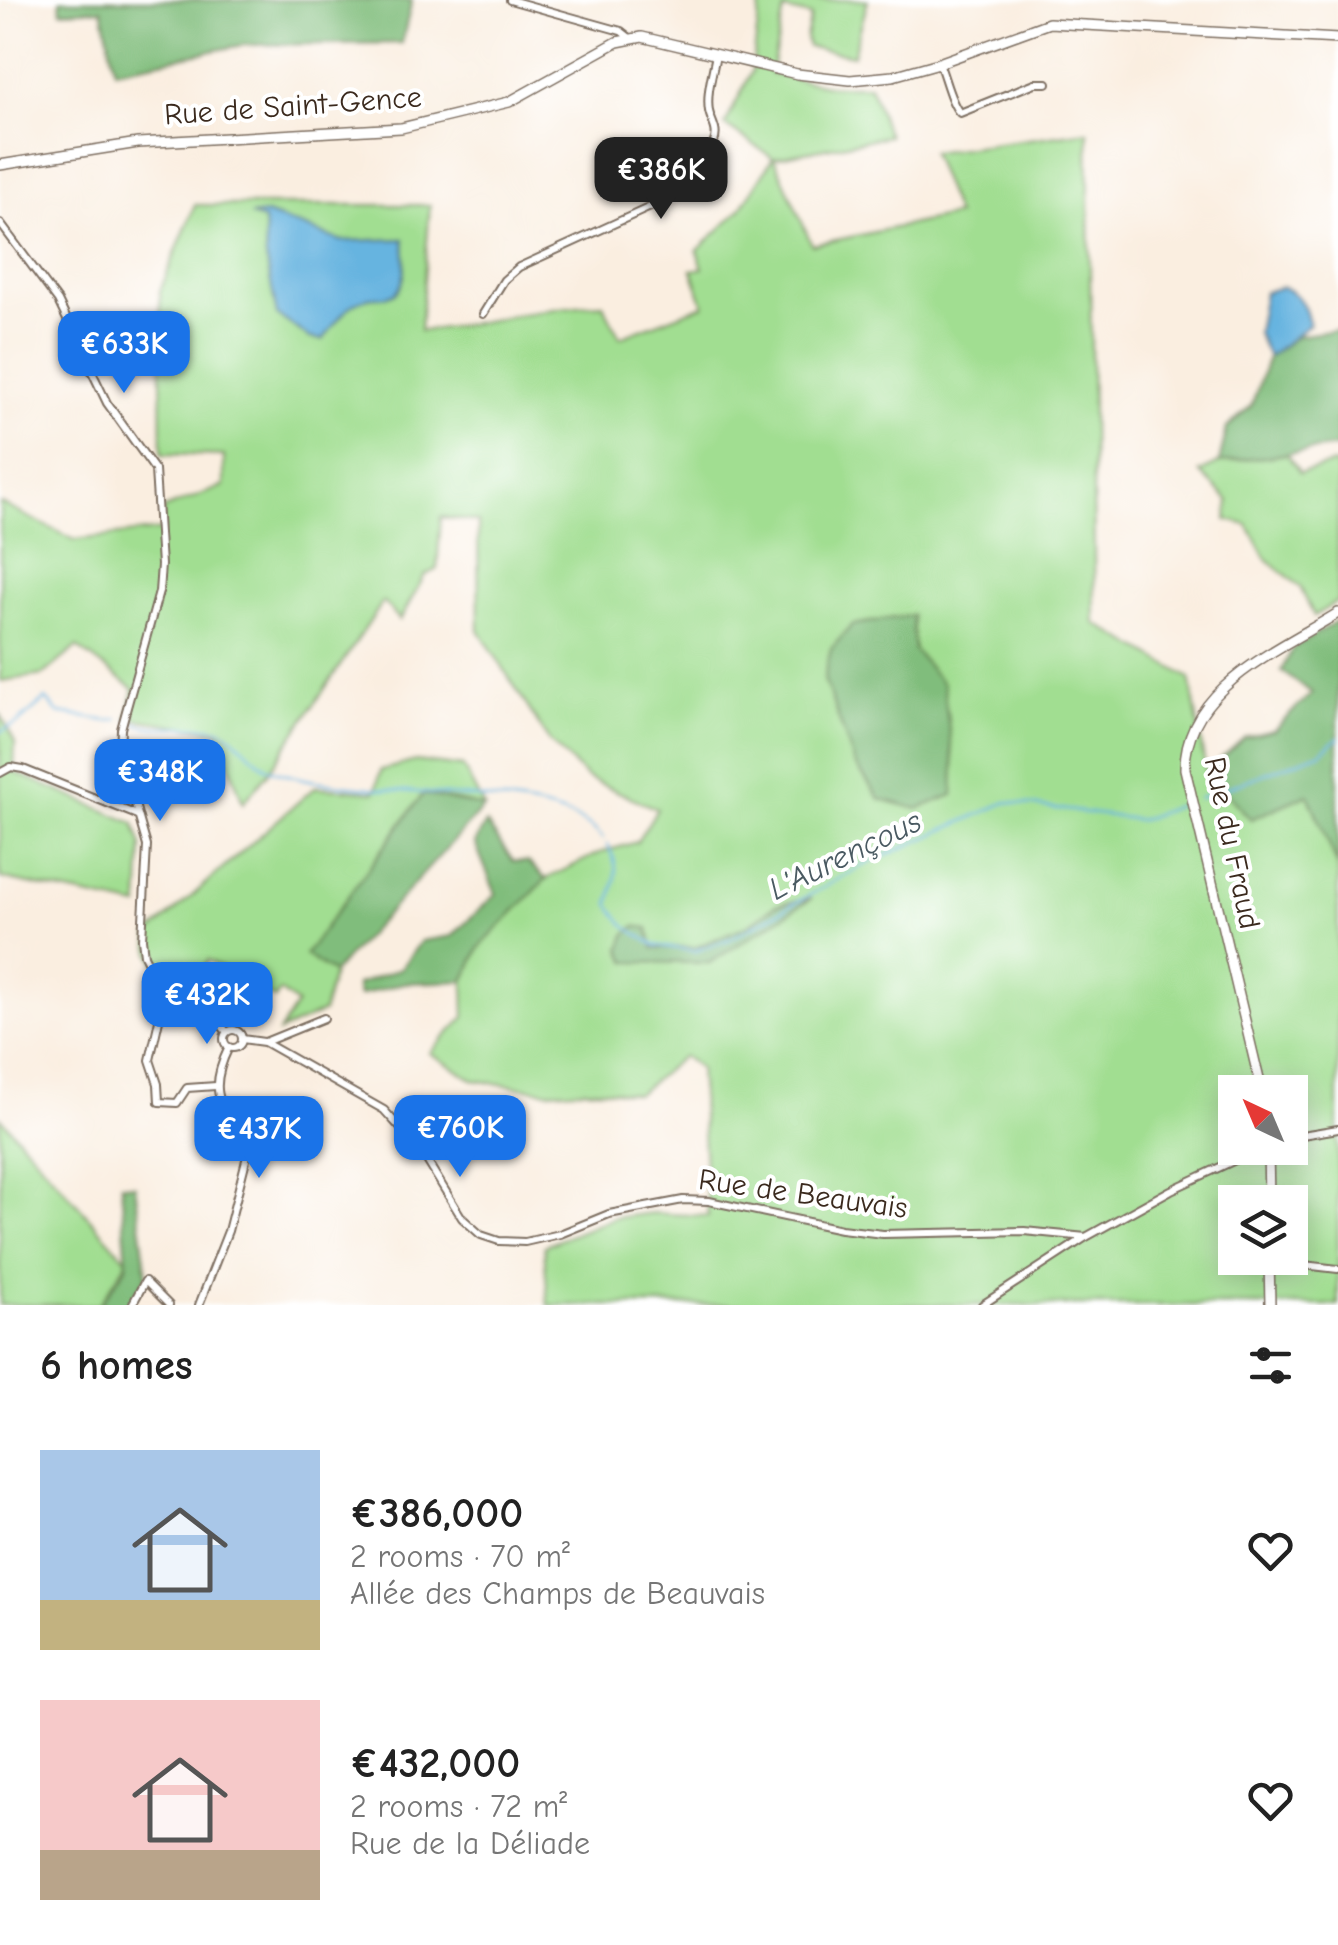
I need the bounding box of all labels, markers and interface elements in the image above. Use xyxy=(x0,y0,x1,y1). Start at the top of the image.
street label: Rue de Saint-Gence xyxy=(163,80,423,132)
pin: €386K xyxy=(591,137,731,222)
text: €386K xyxy=(617,151,705,188)
pin: €633K xyxy=(54,311,194,396)
text: €633K xyxy=(80,325,168,362)
pin: €348K xyxy=(90,739,230,824)
text: €348K xyxy=(116,753,204,790)
street label: Rue du Fraud xyxy=(1197,754,1267,932)
water label: L'Aurençous xyxy=(763,802,928,908)
pin: €432K xyxy=(137,962,277,1047)
text: €432K xyxy=(164,976,250,1013)
north arrow xyxy=(1218,1075,1308,1165)
map controls xyxy=(1218,1075,1308,1275)
pin: €760K xyxy=(390,1095,530,1180)
pin: €437K xyxy=(189,1096,329,1181)
text: €760K xyxy=(416,1109,504,1146)
text: €437K xyxy=(216,1110,302,1147)
street label: Rue de Beauvais xyxy=(696,1162,910,1226)
button: layers xyxy=(1218,1185,1308,1275)
icon: filters xyxy=(1243,1338,1298,1393)
text: 6 homes xyxy=(40,1341,193,1390)
text: €386,000 xyxy=(350,1489,523,1538)
icon: home xyxy=(120,1490,240,1610)
icon: heart xyxy=(1243,1523,1298,1578)
text: 2 rooms · 70 m² xyxy=(350,1538,570,1575)
text: Allée des Champs de Beauvais xyxy=(350,1575,765,1612)
text: €432,000 xyxy=(350,1739,520,1788)
icon: home xyxy=(120,1740,240,1860)
icon: heart xyxy=(1243,1773,1298,1828)
text: 2 rooms · 72 m² xyxy=(350,1788,567,1825)
text: Rue de la Déliade xyxy=(350,1825,590,1862)

